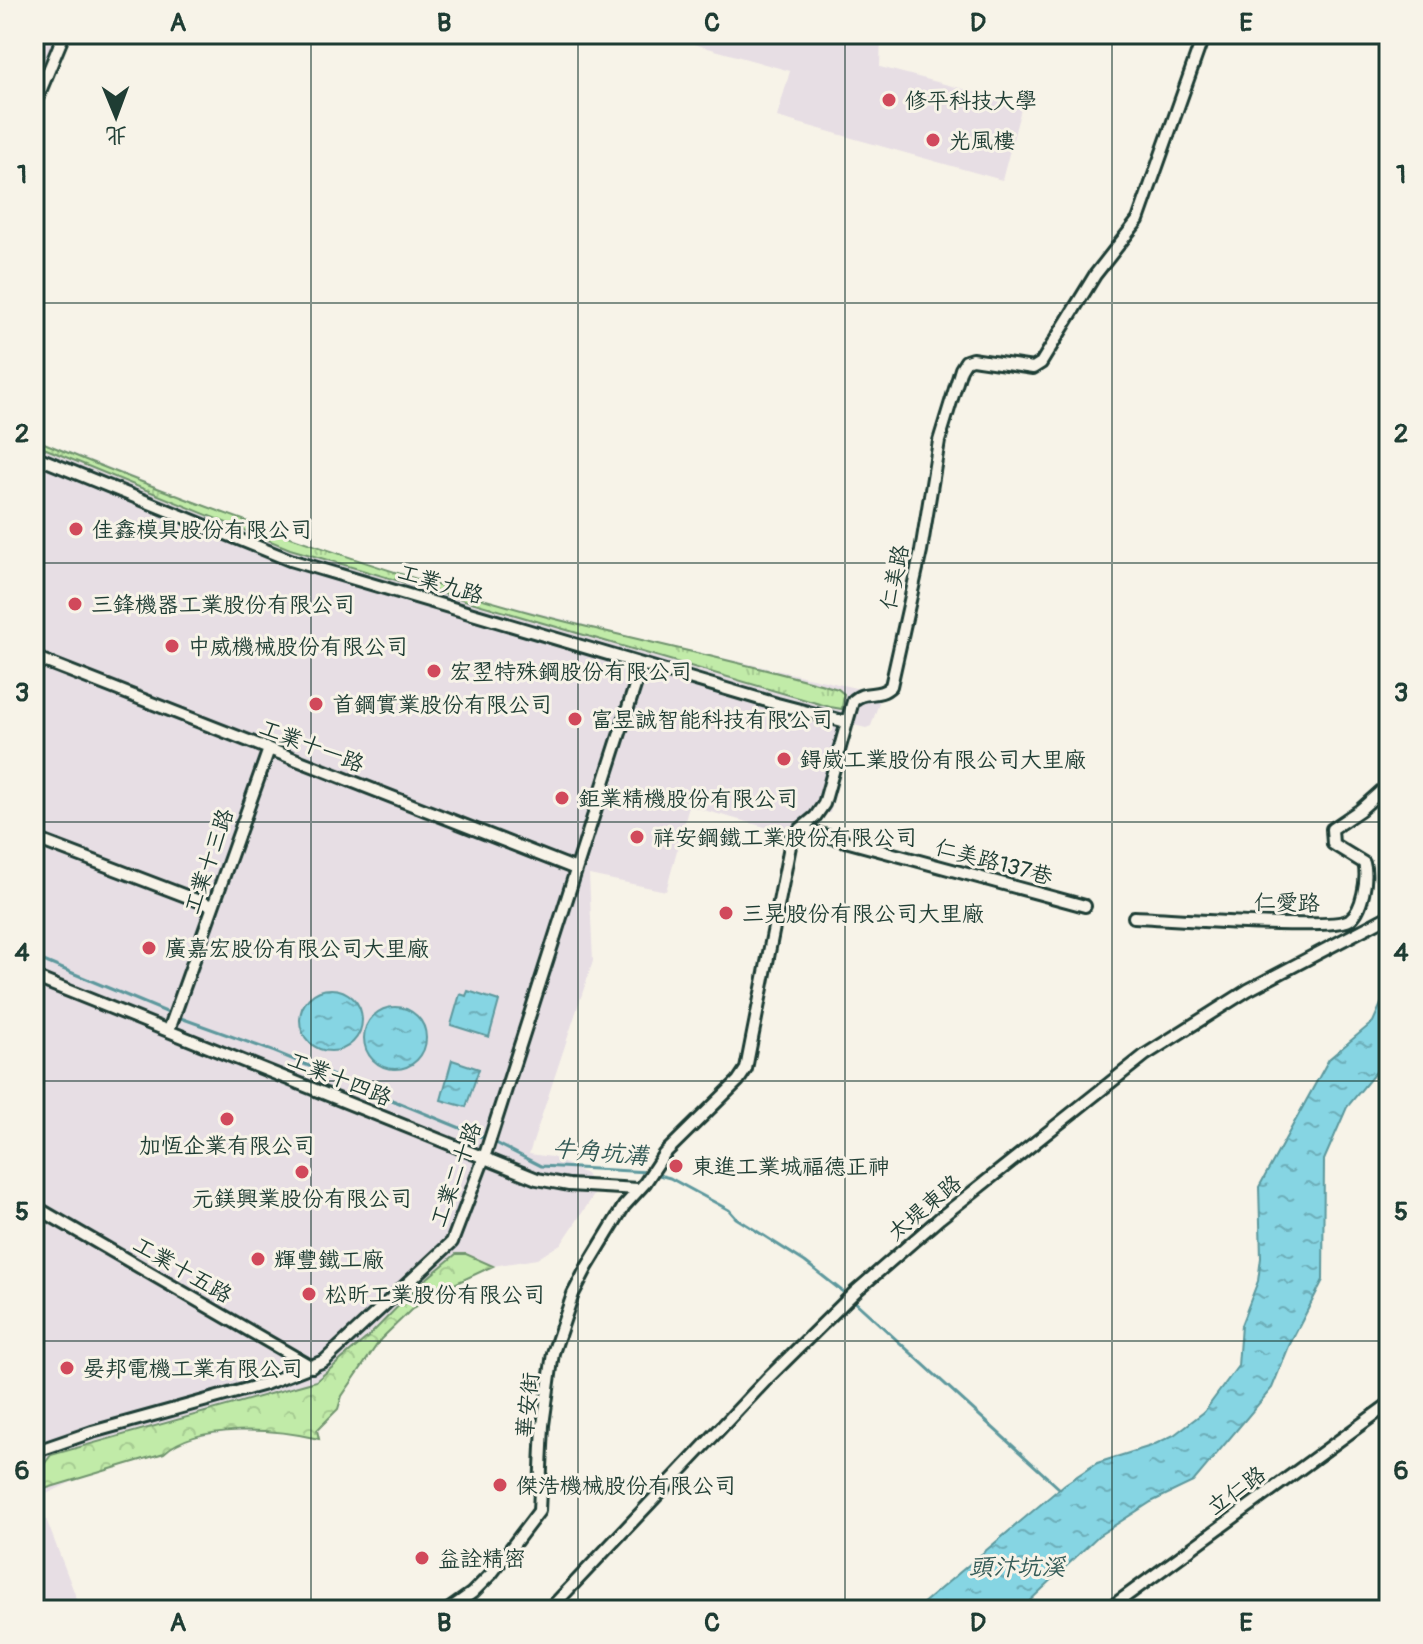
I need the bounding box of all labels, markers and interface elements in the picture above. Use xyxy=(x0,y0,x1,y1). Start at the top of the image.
text: A xyxy=(170,7,187,39)
text: B xyxy=(437,7,451,39)
text: C xyxy=(704,7,720,39)
text: D xyxy=(970,7,986,39)
text: E xyxy=(1239,7,1253,39)
north arrow xyxy=(76,76,156,156)
place label: 修平科技大學 xyxy=(905,87,1037,115)
marker: 修平科技大學 xyxy=(880,91,898,109)
text: 北 xyxy=(105,121,128,149)
place label: 光風樓 xyxy=(949,127,1015,155)
marker: 光風樓 xyxy=(924,131,942,149)
text: 1 xyxy=(17,159,27,191)
text: 1 xyxy=(1396,159,1406,191)
text: 2 xyxy=(15,418,29,450)
text: 2 xyxy=(1394,418,1408,450)
place label: 佳鑫模具股份有限公司 xyxy=(92,516,312,544)
marker: 佳鑫模具股份有限公司 xyxy=(67,520,85,538)
street label: 仁美路 xyxy=(874,542,916,612)
street label: 工業九路 xyxy=(395,558,487,610)
place label: 三鋒機器工業股份有限公司 xyxy=(91,591,355,619)
marker: 三鋒機器工業股份有限公司 xyxy=(66,595,84,613)
place label: 中威機械股份有限公司 xyxy=(188,633,408,661)
marker: 中威機械股份有限公司 xyxy=(163,637,181,655)
place label: 宏翌特殊鋼股份有限公司 xyxy=(450,658,692,686)
marker: 宏翌特殊鋼股份有限公司 xyxy=(425,662,443,680)
text: 3 xyxy=(15,677,29,709)
text: 3 xyxy=(1394,677,1408,709)
place label: 首鋼實業股份有限公司 xyxy=(332,691,552,719)
marker: 首鋼實業股份有限公司 xyxy=(307,695,325,713)
place label: 富昱誠智能科技有限公司 xyxy=(591,706,833,734)
marker: 富昱誠智能科技有限公司 xyxy=(566,710,584,728)
street label: 工業十一路 xyxy=(255,713,368,779)
place label: 鍀崴工業股份有限公司大里廠 xyxy=(800,746,1086,774)
marker: 鍀崴工業股份有限公司大里廠 xyxy=(775,750,793,768)
place label: 鉅業精機股份有限公司 xyxy=(578,785,798,813)
marker: 鉅業精機股份有限公司 xyxy=(553,789,571,807)
street label: 工業十三路 xyxy=(178,805,240,918)
place label: 祥安鋼鐵工業股份有限公司 xyxy=(653,824,917,852)
marker: 祥安鋼鐵工業股份有限公司 xyxy=(628,828,646,846)
street label: 仁美路137巷 xyxy=(932,833,1056,891)
street label: 仁愛路 xyxy=(1254,888,1320,918)
place label: 三晃股份有限公司大里廠 xyxy=(742,900,984,928)
marker: 三晃股份有限公司大里廠 xyxy=(717,904,735,922)
place label: 廣嘉宏股份有限公司大里廠 xyxy=(165,935,429,963)
text: 4 xyxy=(14,937,30,969)
text: 4 xyxy=(1393,937,1409,969)
marker: 廣嘉宏股份有限公司大里廠 xyxy=(140,939,158,957)
street label: 工業十四路 xyxy=(283,1045,396,1113)
marker: 加恆企業有限公司 xyxy=(218,1110,236,1128)
street label: 工業二十路 xyxy=(424,1118,488,1231)
place label: 加恆企業有限公司 xyxy=(139,1132,315,1160)
water label: 牛角坑溝 xyxy=(551,1134,651,1171)
place label: 東進工業城福德正神 xyxy=(692,1153,890,1181)
marker: 東進工業城福德正神 xyxy=(667,1157,685,1175)
marker: 元鎂興業股份有限公司 xyxy=(293,1163,311,1181)
street label: 太堤東路 xyxy=(882,1169,967,1247)
place label: 元鎂興業股份有限公司 xyxy=(192,1185,412,1213)
text: 5 xyxy=(15,1196,29,1228)
text: 5 xyxy=(1394,1196,1408,1228)
street label: 工業十五路 xyxy=(128,1230,237,1309)
place label: 輝豐鐵工廠 xyxy=(274,1246,384,1274)
marker: 輝豐鐵工廠 xyxy=(249,1250,267,1268)
place label: 松昕工業股份有限公司 xyxy=(325,1281,545,1309)
marker: 松昕工業股份有限公司 xyxy=(300,1285,318,1303)
place label: 晏邦電機工業有限公司 xyxy=(83,1355,303,1383)
marker: 晏邦電機工業有限公司 xyxy=(58,1359,76,1377)
street label: 華安街 xyxy=(511,1371,545,1439)
text: 6 xyxy=(14,1455,30,1487)
text: 6 xyxy=(1393,1455,1409,1487)
street label: 立仁路 xyxy=(1202,1460,1272,1522)
place label: 傑浩機械股份有限公司 xyxy=(516,1472,736,1500)
marker: 傑浩機械股份有限公司 xyxy=(491,1476,509,1494)
place label: 益詮精密 xyxy=(438,1545,526,1573)
marker: 益詮精密 xyxy=(413,1549,431,1567)
water label: 頭汴坑溪 xyxy=(969,1553,1067,1582)
text: A xyxy=(170,1607,187,1639)
text: B xyxy=(437,1607,451,1639)
text: C xyxy=(704,1607,720,1639)
text: D xyxy=(970,1607,986,1639)
text: E xyxy=(1239,1607,1253,1639)

